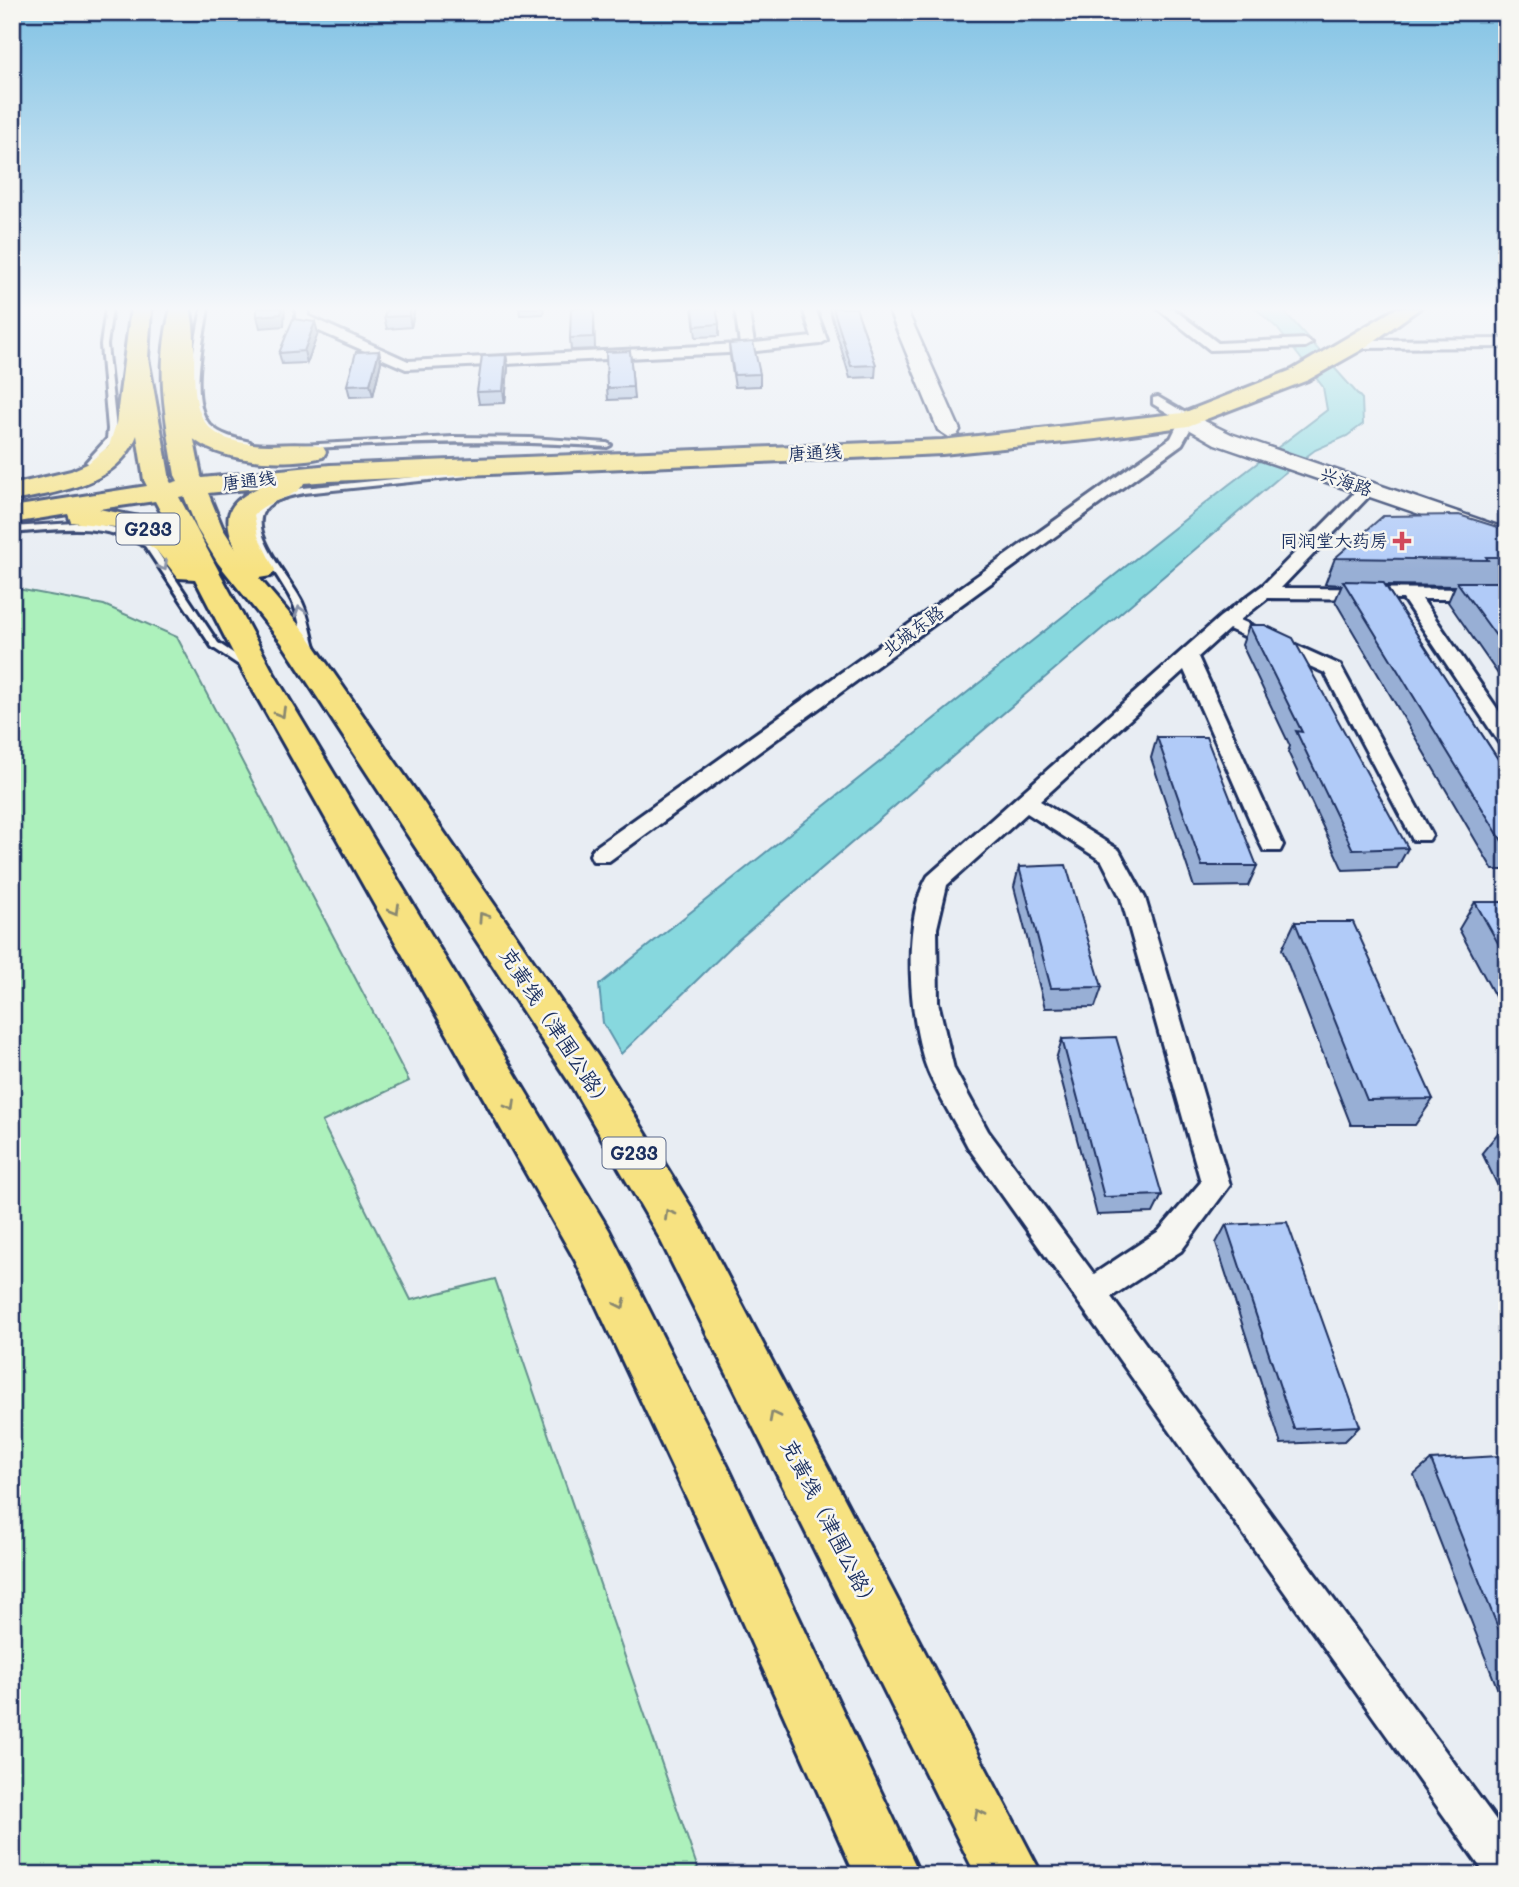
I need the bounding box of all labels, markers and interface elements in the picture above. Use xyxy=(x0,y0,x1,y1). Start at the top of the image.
street label: 唐通线 xyxy=(787,439,843,465)
street label: 兴海路 xyxy=(1317,461,1376,501)
street label: 唐通线 xyxy=(221,465,277,495)
road number: G233 xyxy=(116,514,180,544)
place label: 同润堂大药房 xyxy=(1280,528,1388,552)
marker: 同润堂大药房 xyxy=(1394,533,1410,549)
one-way arrow xyxy=(155,558,168,571)
street label: 北城东路 xyxy=(876,599,949,661)
one-way arrow xyxy=(294,606,308,618)
one-way arrow xyxy=(273,706,286,718)
one-way arrow xyxy=(387,902,400,915)
one-way arrow xyxy=(479,912,491,925)
street label: 克黄线（津围公路） xyxy=(494,942,620,1115)
one-way arrow xyxy=(502,1098,515,1111)
road number: G233 xyxy=(602,1138,666,1168)
one-way arrow xyxy=(665,1208,678,1221)
one-way arrow xyxy=(613,1297,627,1309)
one-way arrow xyxy=(769,1410,782,1423)
street label: 克黄线（津围公路） xyxy=(776,1434,886,1615)
one-way arrow xyxy=(973,1809,987,1821)

